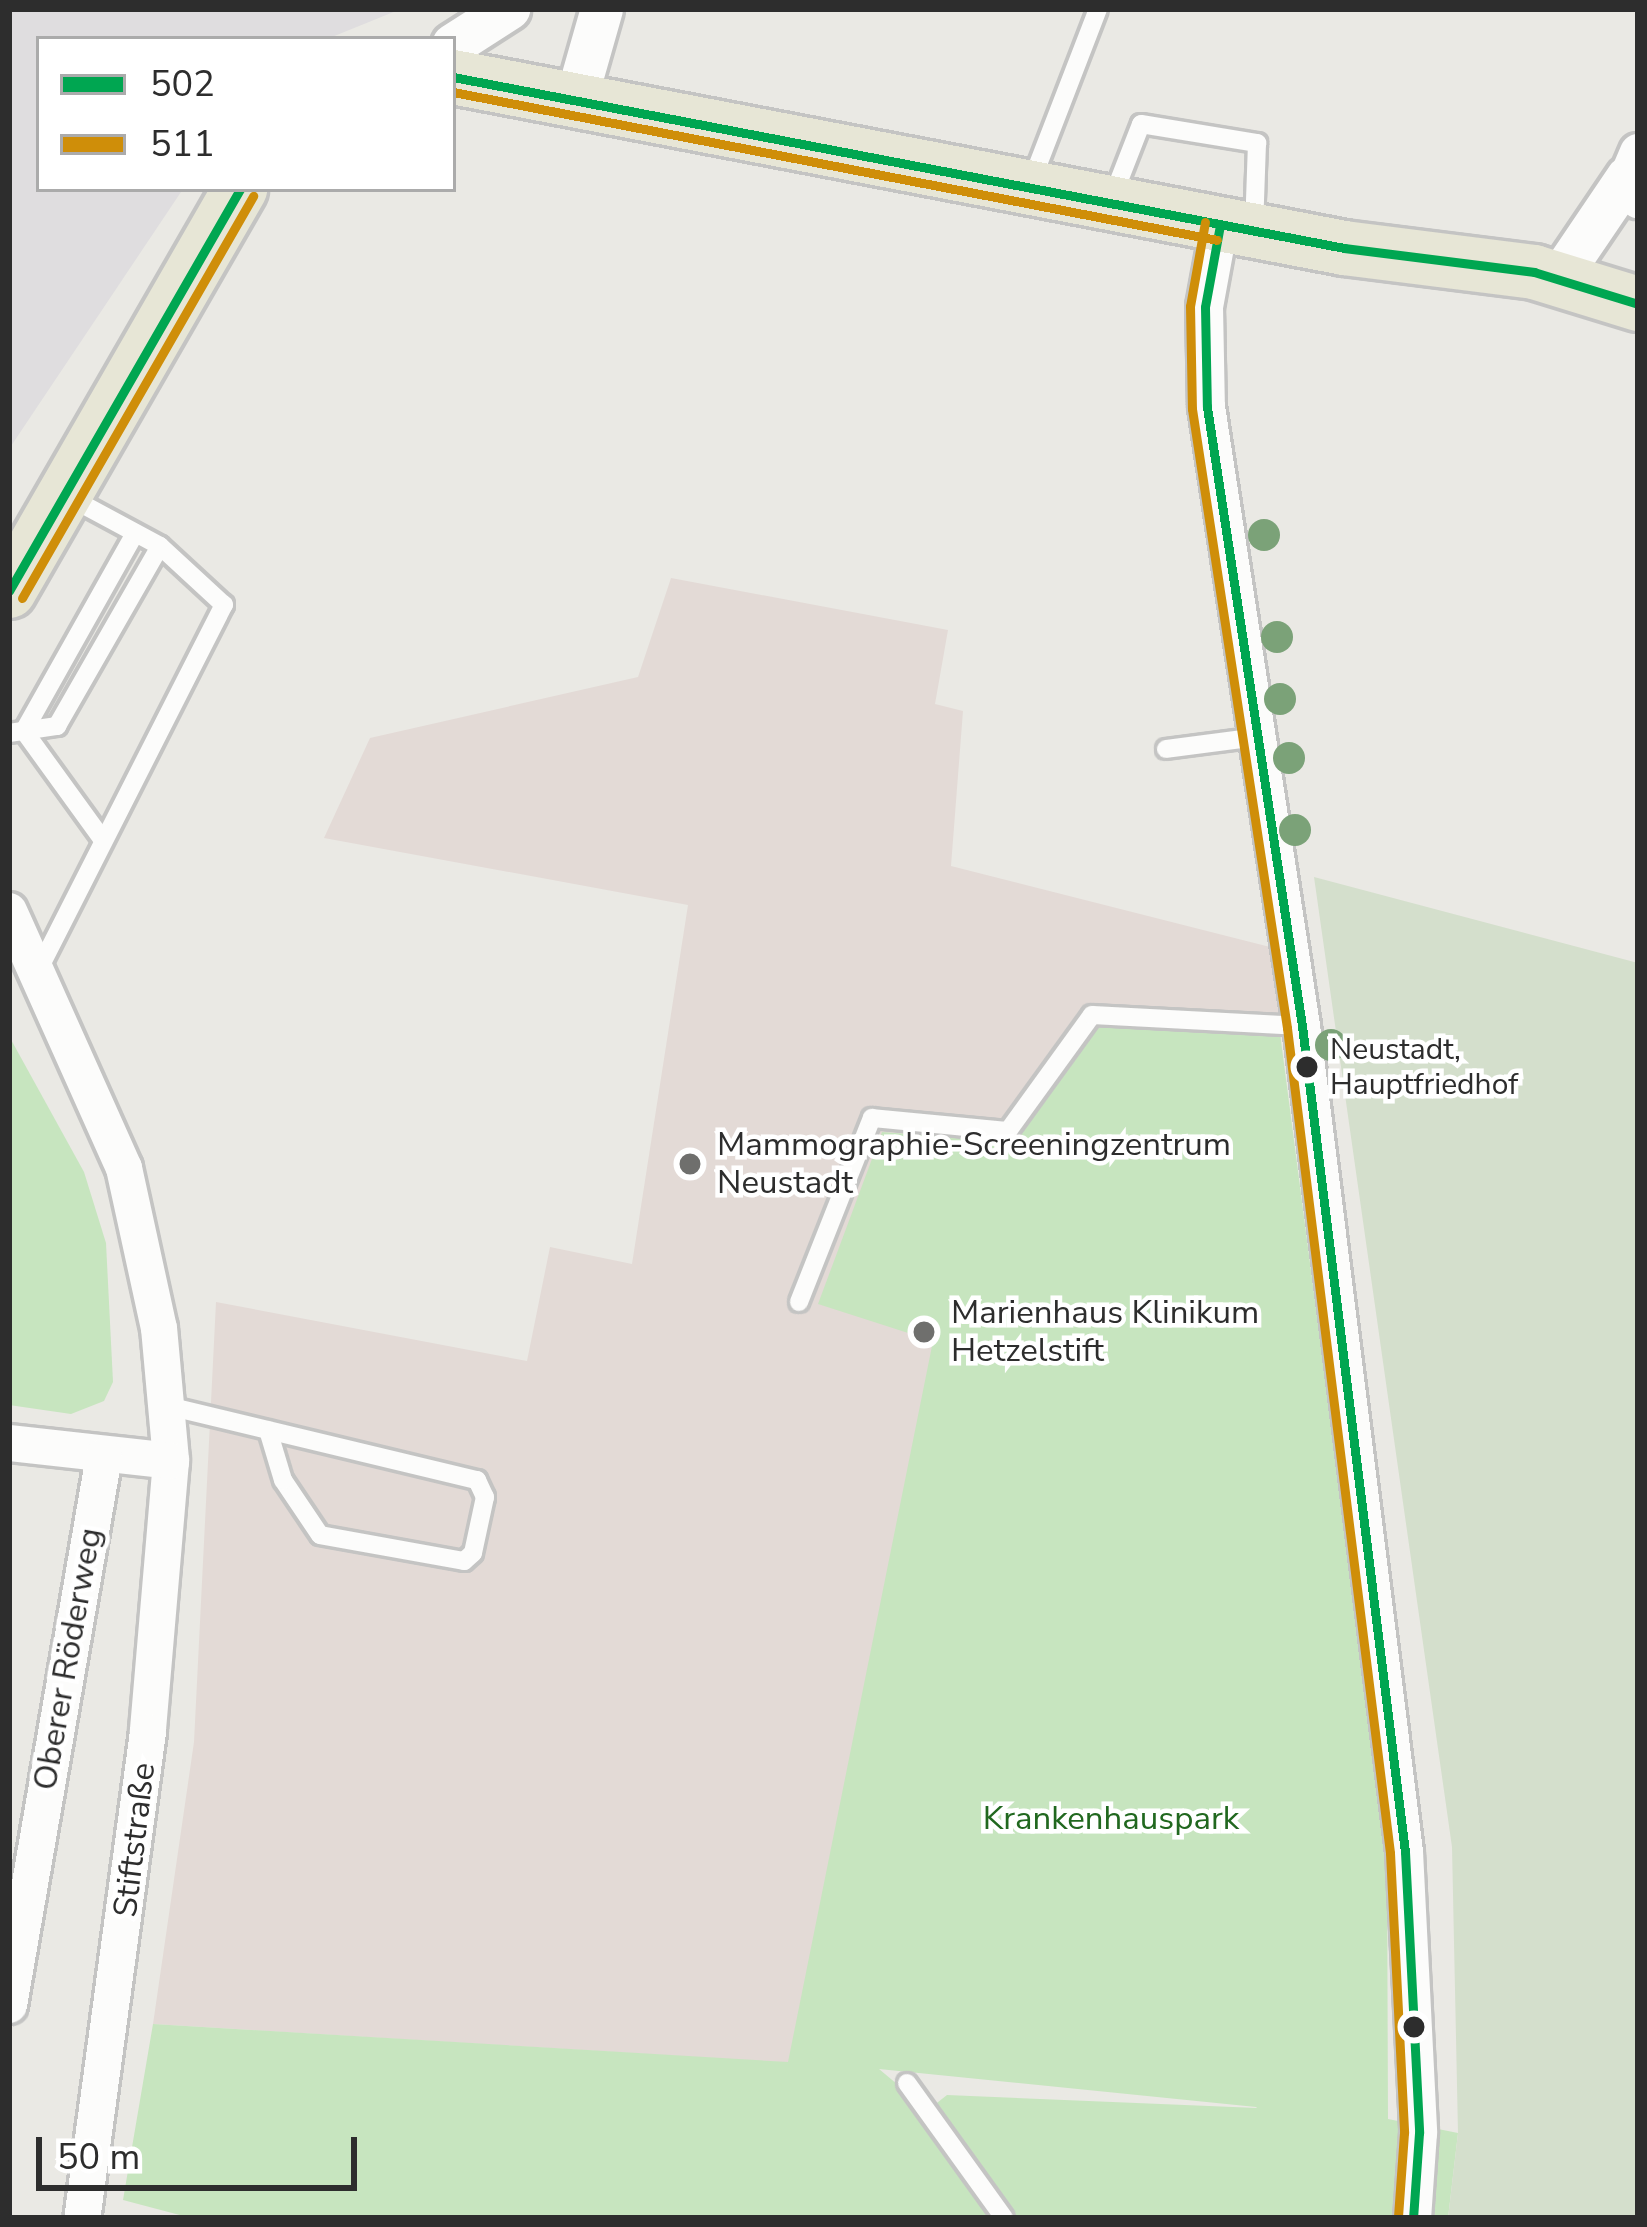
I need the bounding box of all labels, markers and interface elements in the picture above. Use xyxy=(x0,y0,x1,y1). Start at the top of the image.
legend xyxy=(36,36,456,192)
text: 502 xyxy=(150,60,215,109)
text: 511 xyxy=(150,120,215,169)
place label: Neustadt, Hauptfriedhof xyxy=(1330,1032,1518,1102)
marker: Neustadt, Hauptfriedhof xyxy=(1296,1056,1318,1078)
place label: Mammographie-Screeningzentrum Neustadt xyxy=(717,1125,1231,1203)
marker: Mammographie-Screeningzentrum Neustadt xyxy=(674,1148,706,1180)
place label: Marienhaus Klinikum Hetzelstift xyxy=(951,1293,1259,1371)
marker: Marienhaus Klinikum Hetzelstift xyxy=(908,1316,940,1348)
street label: Oberer Röderweg xyxy=(25,1525,111,1793)
street label: Stiftstraße xyxy=(106,1760,164,1920)
park label: Krankenhauspark xyxy=(983,1799,1239,1839)
unlabelled marker xyxy=(1403,2016,1425,2038)
scale bar xyxy=(42,2113,363,2187)
text: 50 m xyxy=(57,2133,140,2182)

